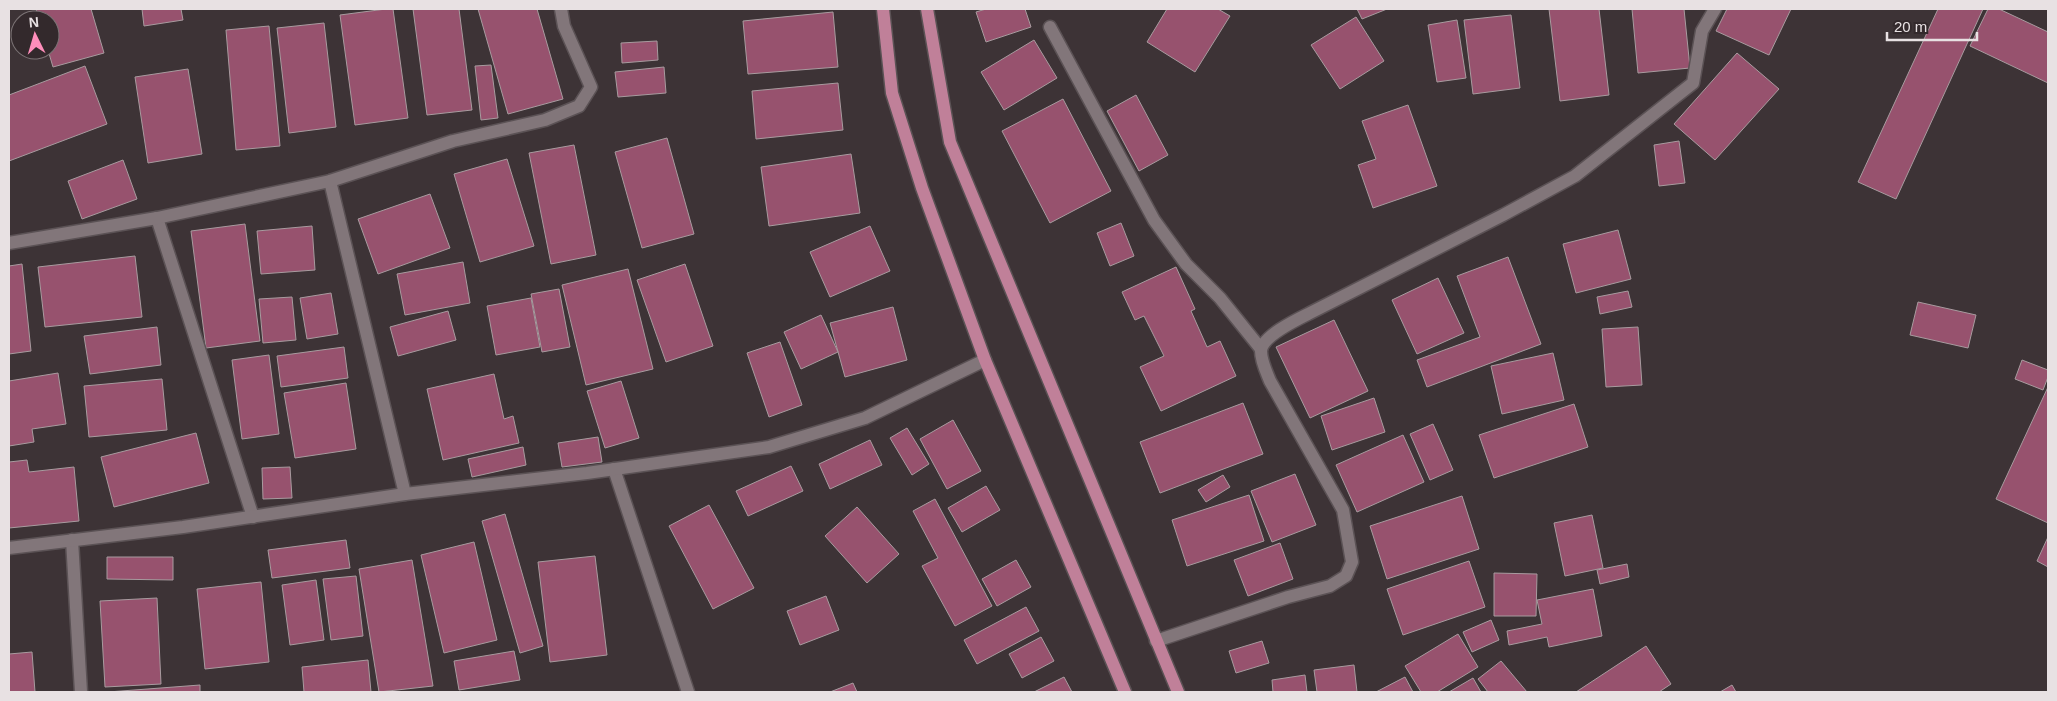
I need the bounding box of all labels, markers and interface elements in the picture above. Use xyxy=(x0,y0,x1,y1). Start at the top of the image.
north arrow xyxy=(10,10,60,60)
scale bar xyxy=(1887,10,1977,42)
text: N xyxy=(28,14,40,30)
text: 20 m xyxy=(1894,18,1927,35)

